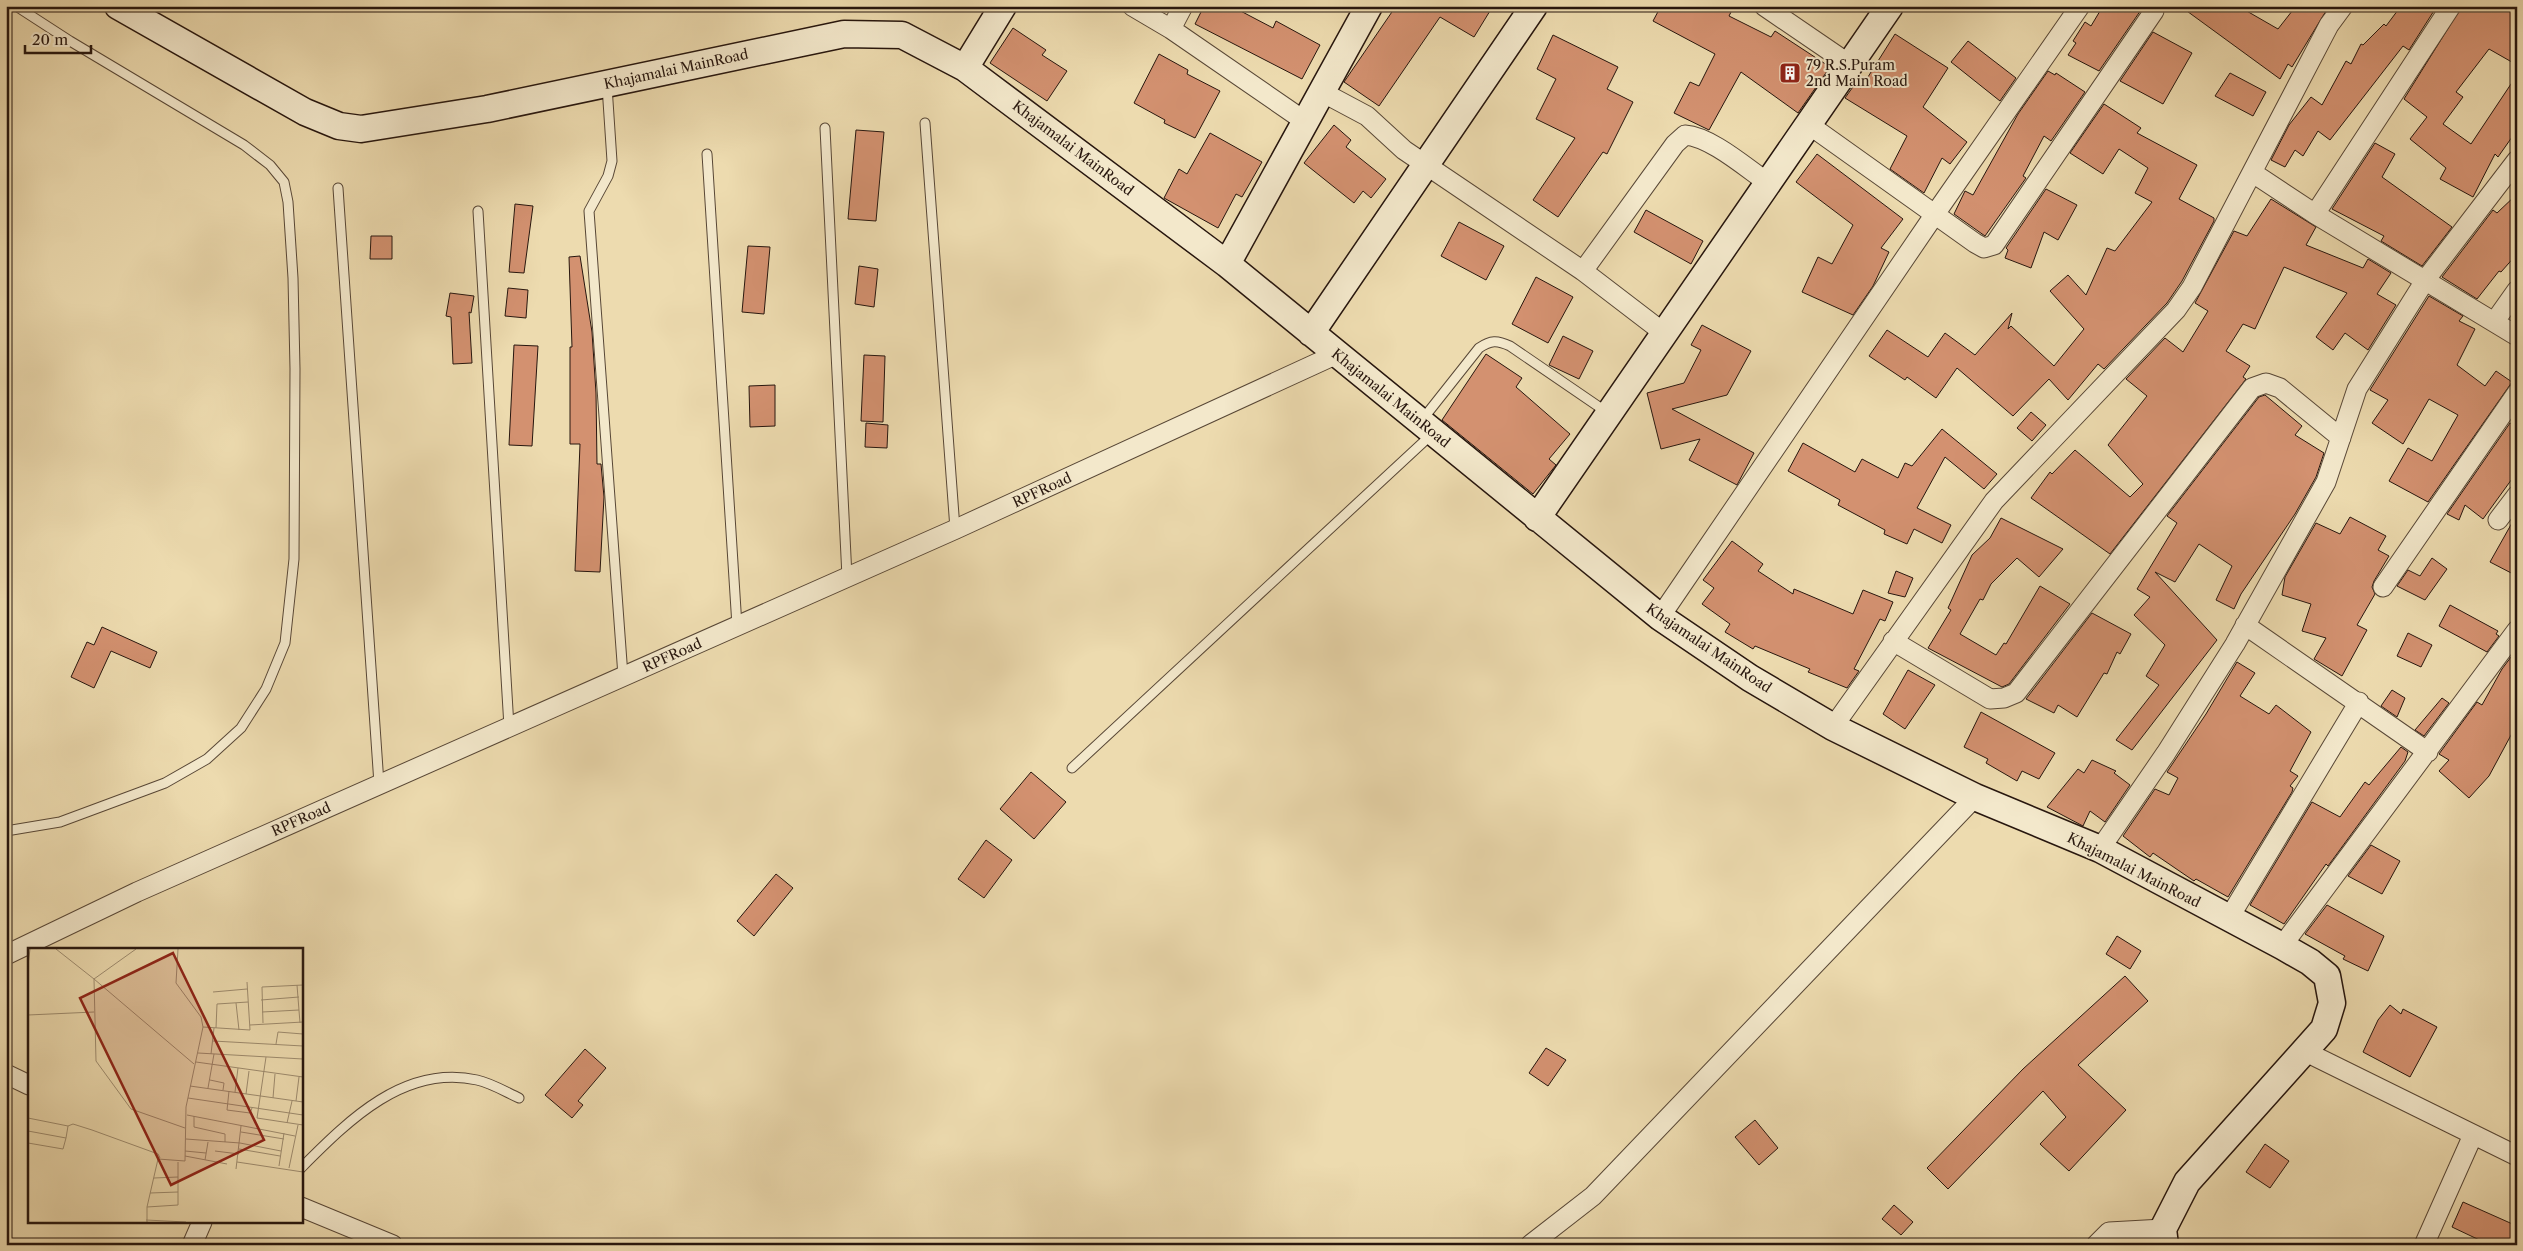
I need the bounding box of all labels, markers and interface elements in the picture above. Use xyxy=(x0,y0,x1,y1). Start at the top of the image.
scale bar xyxy=(25,22,91,54)
text: 20 m xyxy=(32,30,68,49)
street label: Khajamalai MainRoad xyxy=(602,45,750,93)
place label: 79 R.S.Puram 2nd Main Road xyxy=(1806,56,1908,90)
building icon: 79 R.S.Puram 2nd Main Road xyxy=(1778,61,1802,85)
street label: Khajamalai MainRoad xyxy=(1009,96,1138,200)
street label: Khajamalai MainRoad xyxy=(1328,345,1454,452)
street label: RPFRoad xyxy=(1010,468,1075,511)
street label: Khajamalai MainRoad xyxy=(1643,599,1776,697)
street label: RPFRoad xyxy=(640,634,705,676)
street label: RPFRoad xyxy=(269,798,334,840)
street label: Khajamalai MainRoad xyxy=(2064,829,2204,912)
inset map xyxy=(28,948,302,1224)

